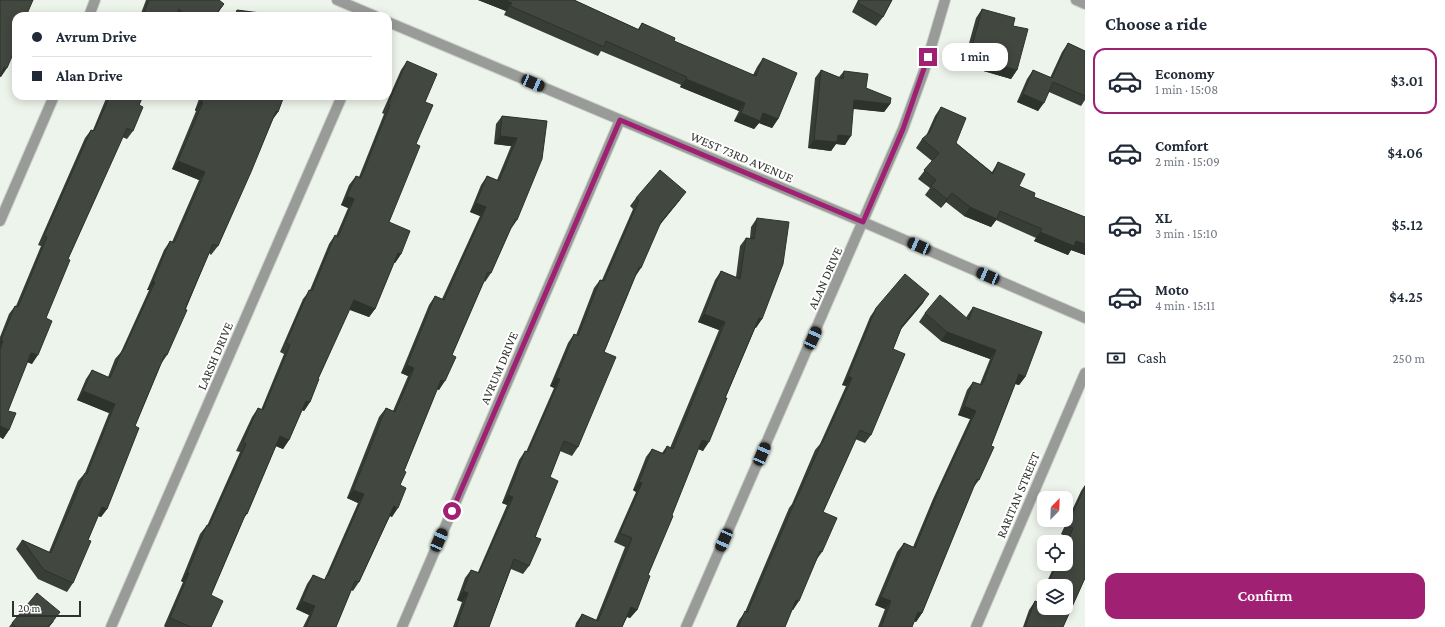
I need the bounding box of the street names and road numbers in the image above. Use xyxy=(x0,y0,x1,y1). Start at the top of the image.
street label: WEST 73RD AVENUE xyxy=(688,128,796,186)
street label: ALAN DRIVE xyxy=(805,245,845,311)
street label: LARSH DRIVE xyxy=(194,320,236,392)
street label: AVRUM DRIVE xyxy=(477,329,521,407)
street label: RARITAN STREET xyxy=(993,450,1043,540)

